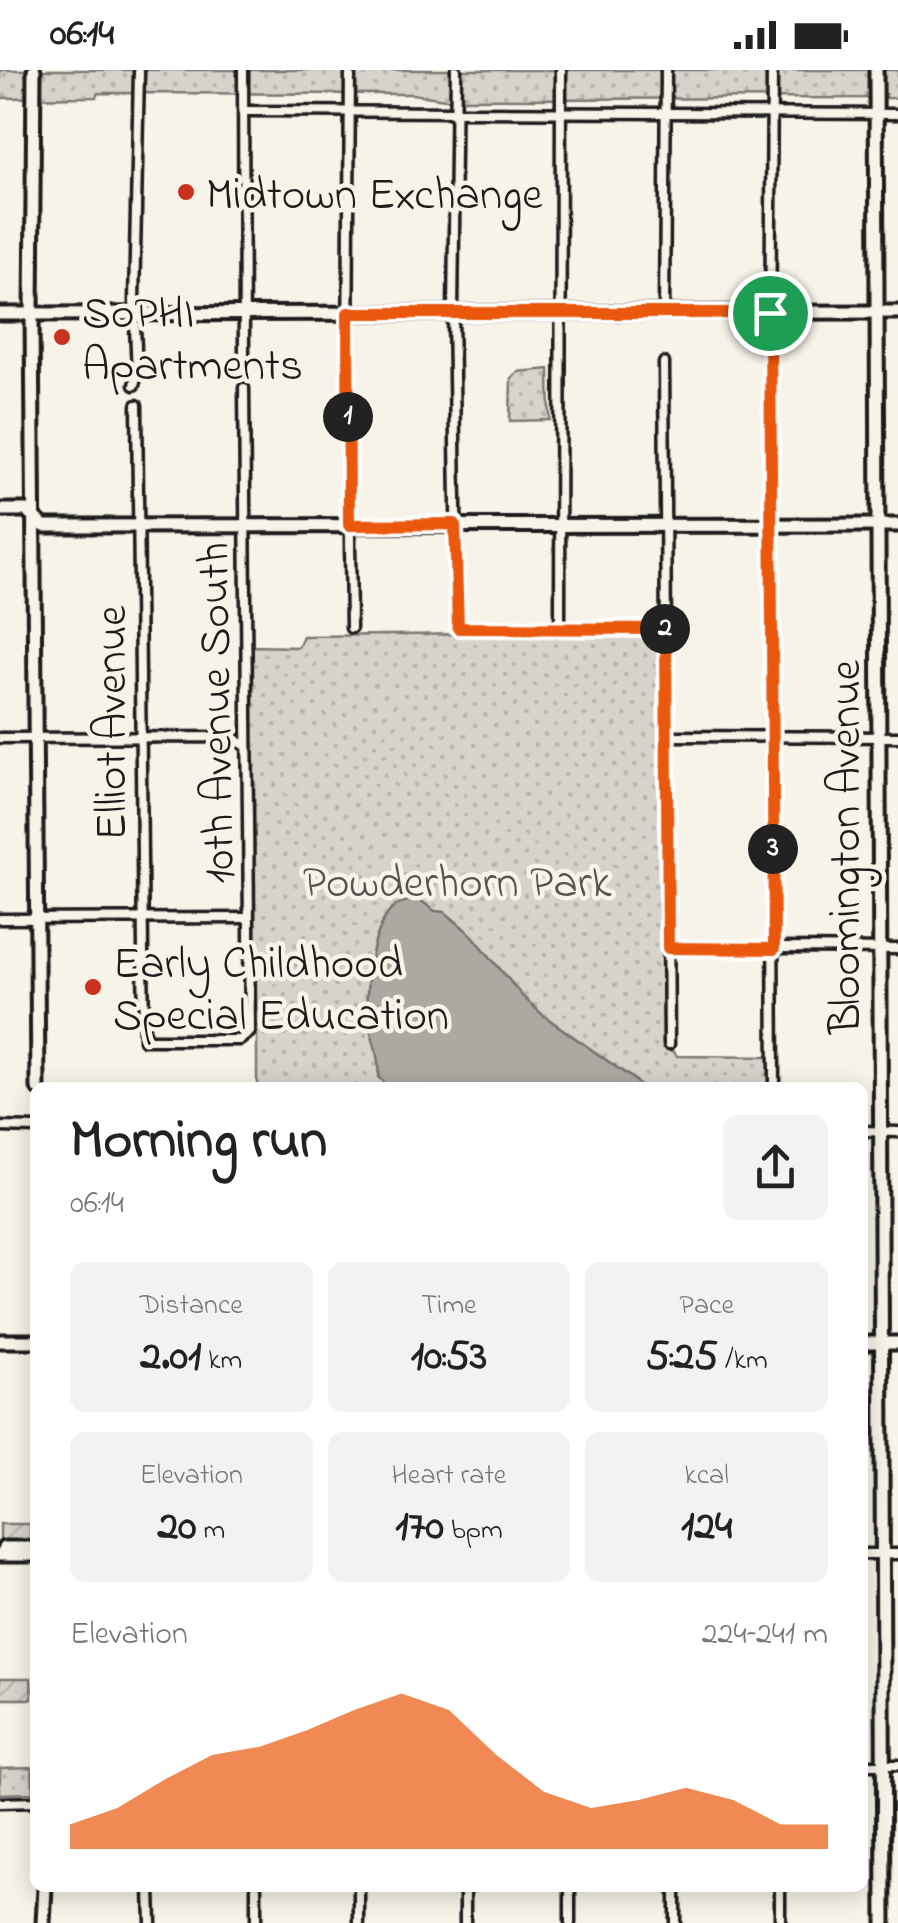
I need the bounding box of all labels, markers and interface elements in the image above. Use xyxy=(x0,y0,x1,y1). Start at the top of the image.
text: 06:14 xyxy=(50,7,114,63)
place label: Midtown Exchange xyxy=(206,164,543,231)
marker: Midtown Exchange xyxy=(175,181,197,203)
pin xyxy=(728,271,813,356)
place label: SoPHI Apartments xyxy=(82,283,303,401)
icon: arrive xyxy=(743,286,798,341)
marker: SoPHI Apartments xyxy=(51,326,73,348)
pin: 1 xyxy=(323,392,373,442)
text: 1 xyxy=(344,396,352,437)
street label: 10th Avenue South xyxy=(183,542,255,884)
pin: 2 xyxy=(640,604,690,654)
street label: Elliot Avenue xyxy=(81,605,147,840)
text: 2 xyxy=(658,608,672,649)
street label: Bloomington Avenue xyxy=(815,659,882,1035)
pin: 3 xyxy=(748,824,798,874)
text: 3 xyxy=(767,828,779,869)
park label: Powderhorn Park xyxy=(303,852,612,918)
place label: Early Childhood Special Education xyxy=(113,933,449,1051)
marker: Early Childhood Special Education xyxy=(82,976,104,998)
text: Morning run xyxy=(70,1103,327,1183)
button: share xyxy=(723,1115,828,1220)
text: 06:14 xyxy=(70,1181,124,1228)
text: Distance xyxy=(140,1286,243,1327)
text: Time xyxy=(421,1286,477,1327)
text: Pace xyxy=(679,1286,734,1327)
text: 2.01 xyxy=(140,1327,201,1388)
text: 10:53 xyxy=(411,1327,487,1388)
text: 5:25 xyxy=(646,1327,718,1388)
text: km xyxy=(201,1341,242,1382)
text: /km xyxy=(718,1341,768,1382)
text: Elevation xyxy=(140,1456,243,1497)
text: Heart rate xyxy=(392,1456,506,1497)
text: kcal xyxy=(684,1456,729,1497)
text: 20 xyxy=(157,1497,196,1558)
text: 170 xyxy=(395,1497,444,1558)
text: 124 xyxy=(681,1497,732,1558)
text: m xyxy=(196,1511,225,1552)
text: bpm xyxy=(444,1511,503,1552)
text: Elevation xyxy=(70,1612,188,1659)
text: 224–241 m xyxy=(702,1612,828,1659)

